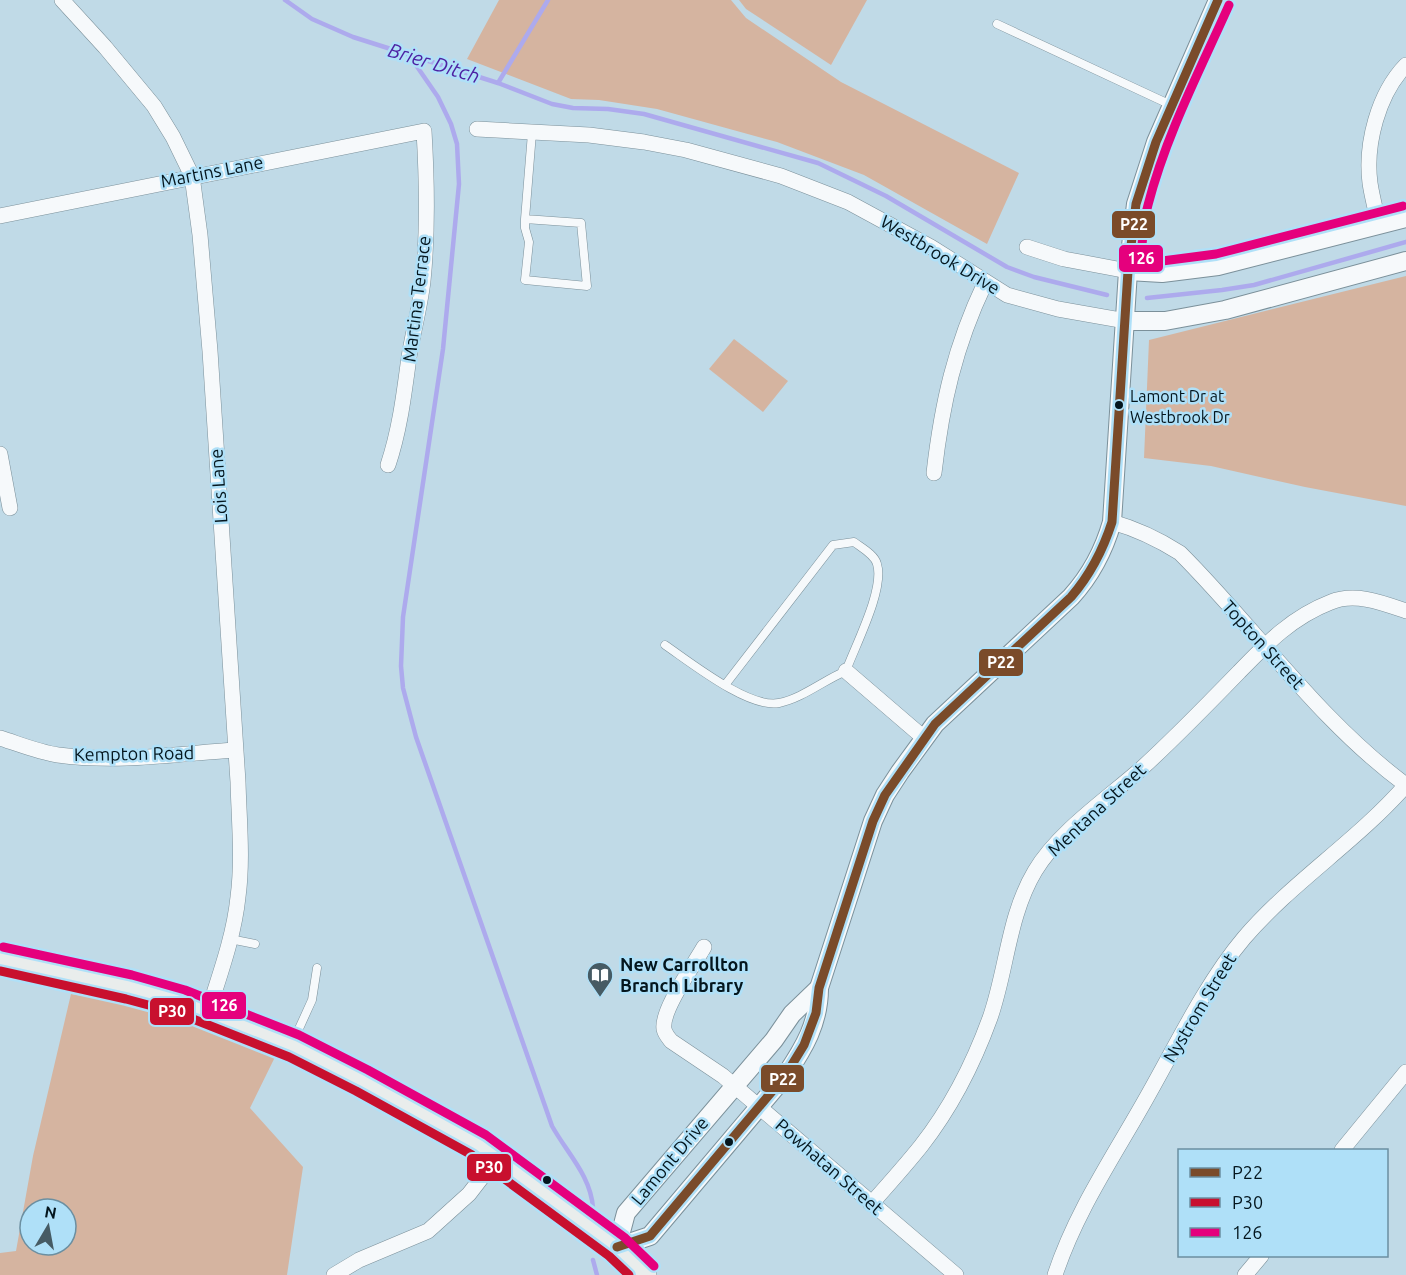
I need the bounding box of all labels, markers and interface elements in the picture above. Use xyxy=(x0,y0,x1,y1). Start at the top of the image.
water label: Brier Ditch xyxy=(386,38,483,87)
street label: Martins Lane xyxy=(159,151,265,191)
line badge: P22 xyxy=(1111,210,1156,239)
street label: Westbrook Drive xyxy=(877,211,1004,298)
text: P22 xyxy=(1120,215,1148,233)
street label: Martina Terrace xyxy=(398,235,434,363)
line badge: 126 xyxy=(1118,244,1164,273)
text: 126 xyxy=(1127,249,1155,267)
place label: Lamont Dr at Westbrook Dr xyxy=(1130,387,1230,426)
marker: Lamont Dr at Westbrook Dr xyxy=(1113,399,1125,411)
street label: Lois Lane xyxy=(205,448,231,524)
street label: Topton Street xyxy=(1219,596,1309,693)
line badge: P22 xyxy=(978,648,1024,677)
text: P22 xyxy=(987,653,1015,671)
street label: Kempton Road xyxy=(74,742,194,764)
street label: Mentana Street xyxy=(1043,759,1149,860)
street label: Nystrom Street xyxy=(1159,949,1240,1066)
place label: New Carrollton Branch Library xyxy=(620,954,749,995)
library icon: New Carrollton Branch Library xyxy=(585,960,615,998)
line badge: 126 xyxy=(201,991,247,1020)
text: 126 xyxy=(210,996,238,1014)
line badge: P30 xyxy=(149,997,195,1026)
text: P30 xyxy=(158,1002,186,1020)
line badge: P22 xyxy=(760,1064,805,1093)
text: P22 xyxy=(769,1070,797,1088)
street label: Lamont Drive xyxy=(627,1112,712,1208)
street label: Powhatan Street xyxy=(772,1114,887,1218)
unlabelled marker xyxy=(723,1136,735,1148)
legend xyxy=(1178,1149,1388,1257)
line badge: P30 xyxy=(466,1153,512,1182)
text: P30 xyxy=(475,1158,503,1176)
text: P22 xyxy=(1232,1162,1263,1182)
unlabelled marker xyxy=(541,1174,553,1186)
text: P30 xyxy=(1232,1192,1263,1212)
north arrow xyxy=(18,1197,78,1257)
text: N xyxy=(43,1202,58,1222)
text: 126 xyxy=(1232,1222,1262,1242)

